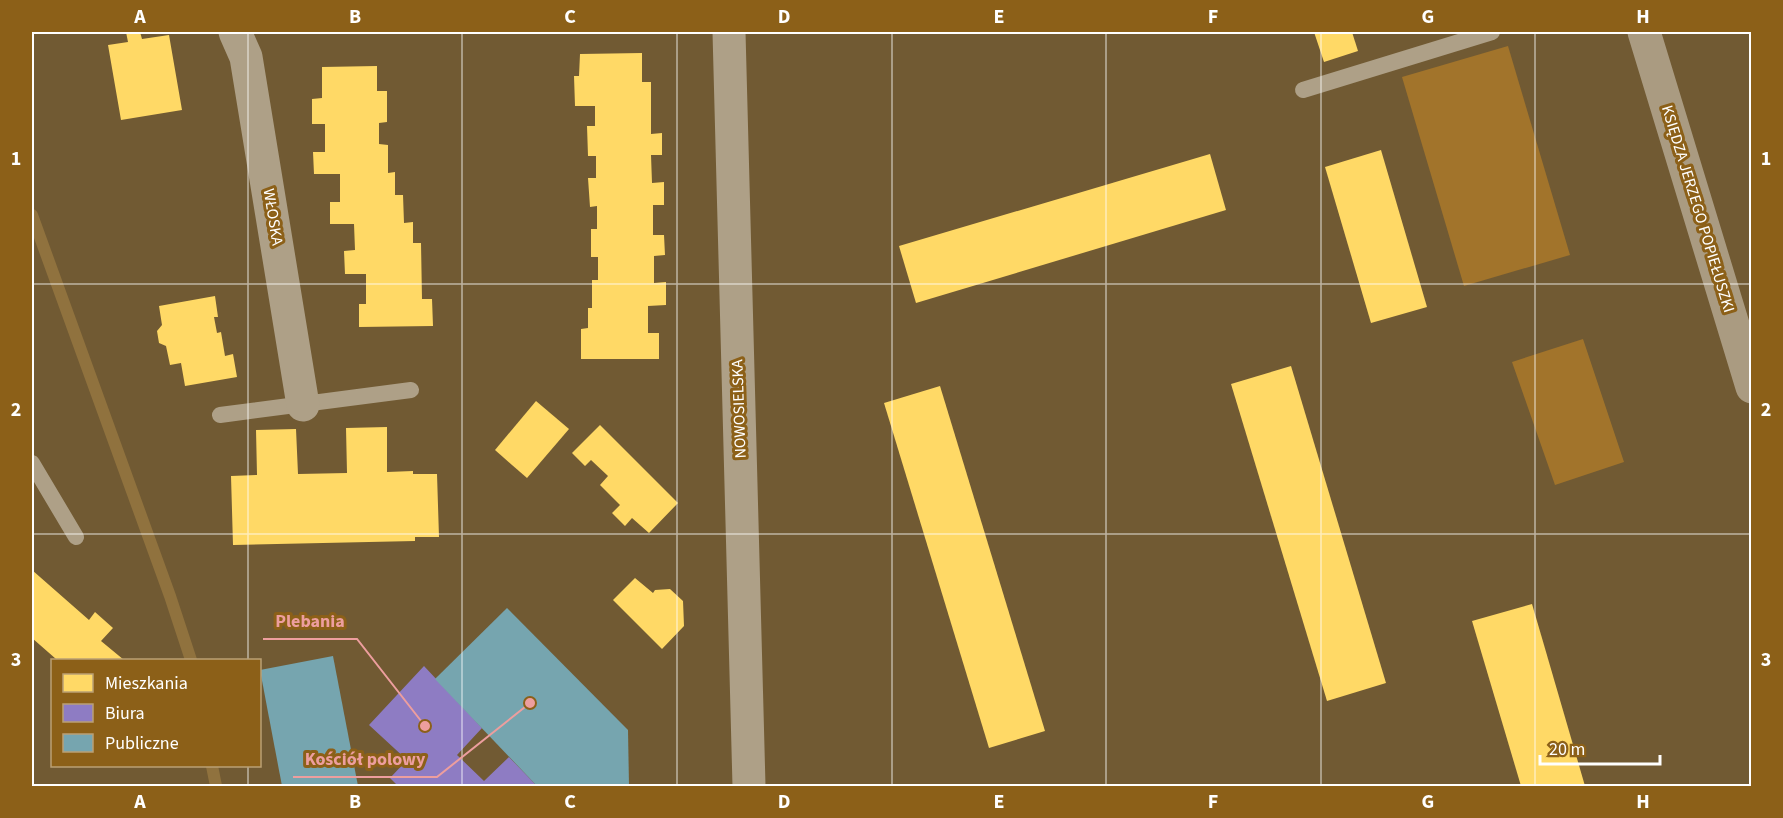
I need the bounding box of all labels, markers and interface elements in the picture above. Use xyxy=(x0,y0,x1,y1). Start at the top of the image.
text: A xyxy=(133,3,146,31)
text: B xyxy=(349,3,361,31)
text: C xyxy=(564,3,576,31)
text: D xyxy=(778,3,790,31)
text: E xyxy=(994,3,1004,31)
text: F xyxy=(1208,3,1218,31)
text: G xyxy=(1422,3,1434,31)
text: H xyxy=(1636,3,1650,31)
street label: KSIĘDZA JERZEGO POPIEŁUSZKI xyxy=(1656,103,1740,315)
text: 1 xyxy=(11,145,21,173)
text: 1 xyxy=(1761,145,1771,173)
street label: WŁOSKA xyxy=(258,187,288,247)
street label: NOWOSIELSKA xyxy=(726,359,752,459)
text: 2 xyxy=(11,396,21,424)
text: 2 xyxy=(1761,396,1771,424)
callout: Plebania xyxy=(263,603,357,639)
text: Plebania xyxy=(275,609,345,634)
text: 3 xyxy=(11,646,21,674)
text: 3 xyxy=(1761,646,1771,674)
legend xyxy=(51,659,261,767)
text: Mieszkania xyxy=(105,671,188,696)
text: Biura xyxy=(105,701,145,726)
scale bar xyxy=(1540,728,1660,766)
text: Publiczne xyxy=(105,731,179,756)
text: 20 m xyxy=(1549,737,1585,762)
callout: Kościół polowy xyxy=(293,741,437,777)
text: Kościół polowy xyxy=(305,747,426,772)
text: A xyxy=(133,788,146,816)
text: B xyxy=(349,788,361,816)
text: C xyxy=(564,788,576,816)
text: D xyxy=(778,788,790,816)
text: E xyxy=(994,788,1004,816)
text: F xyxy=(1208,788,1218,816)
text: G xyxy=(1422,788,1434,816)
text: H xyxy=(1636,788,1650,816)

